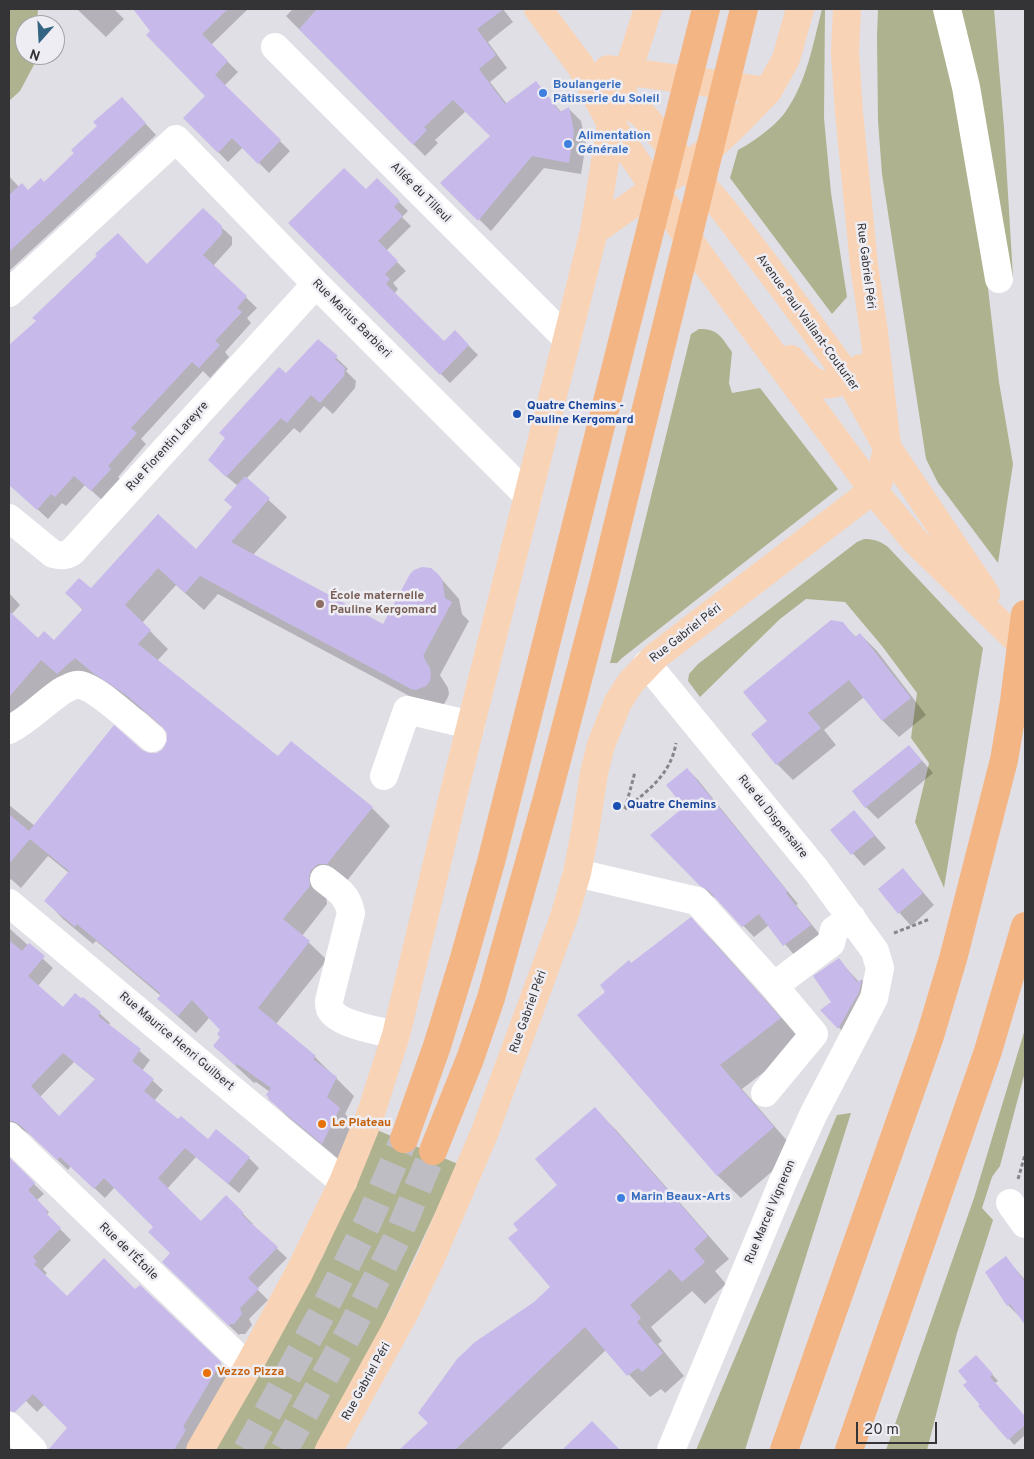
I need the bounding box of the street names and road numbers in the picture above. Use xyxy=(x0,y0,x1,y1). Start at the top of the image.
street label: Allée du Tilleul xyxy=(387,160,453,226)
street label: Rue Gabriel Péri xyxy=(853,222,877,310)
street label: Avenue Paul Vaillant-Couturier xyxy=(753,252,861,394)
street label: Rue Marius Barbieri xyxy=(309,277,393,361)
street label: Rue Florentin Lareyre xyxy=(124,399,212,495)
street label: Rue Gabriel Péri xyxy=(647,602,725,666)
street label: Rue du Dispensaire xyxy=(734,772,810,862)
street label: Rue Gabriel Péri xyxy=(507,969,551,1055)
street label: Rue Maurice Henri Guilbert xyxy=(116,990,236,1094)
street label: Rue Marcel Vigneron xyxy=(743,1158,799,1266)
street label: Rue de l'Étoile xyxy=(96,1220,160,1284)
street label: Rue Gabriel Péri xyxy=(340,1341,394,1423)

